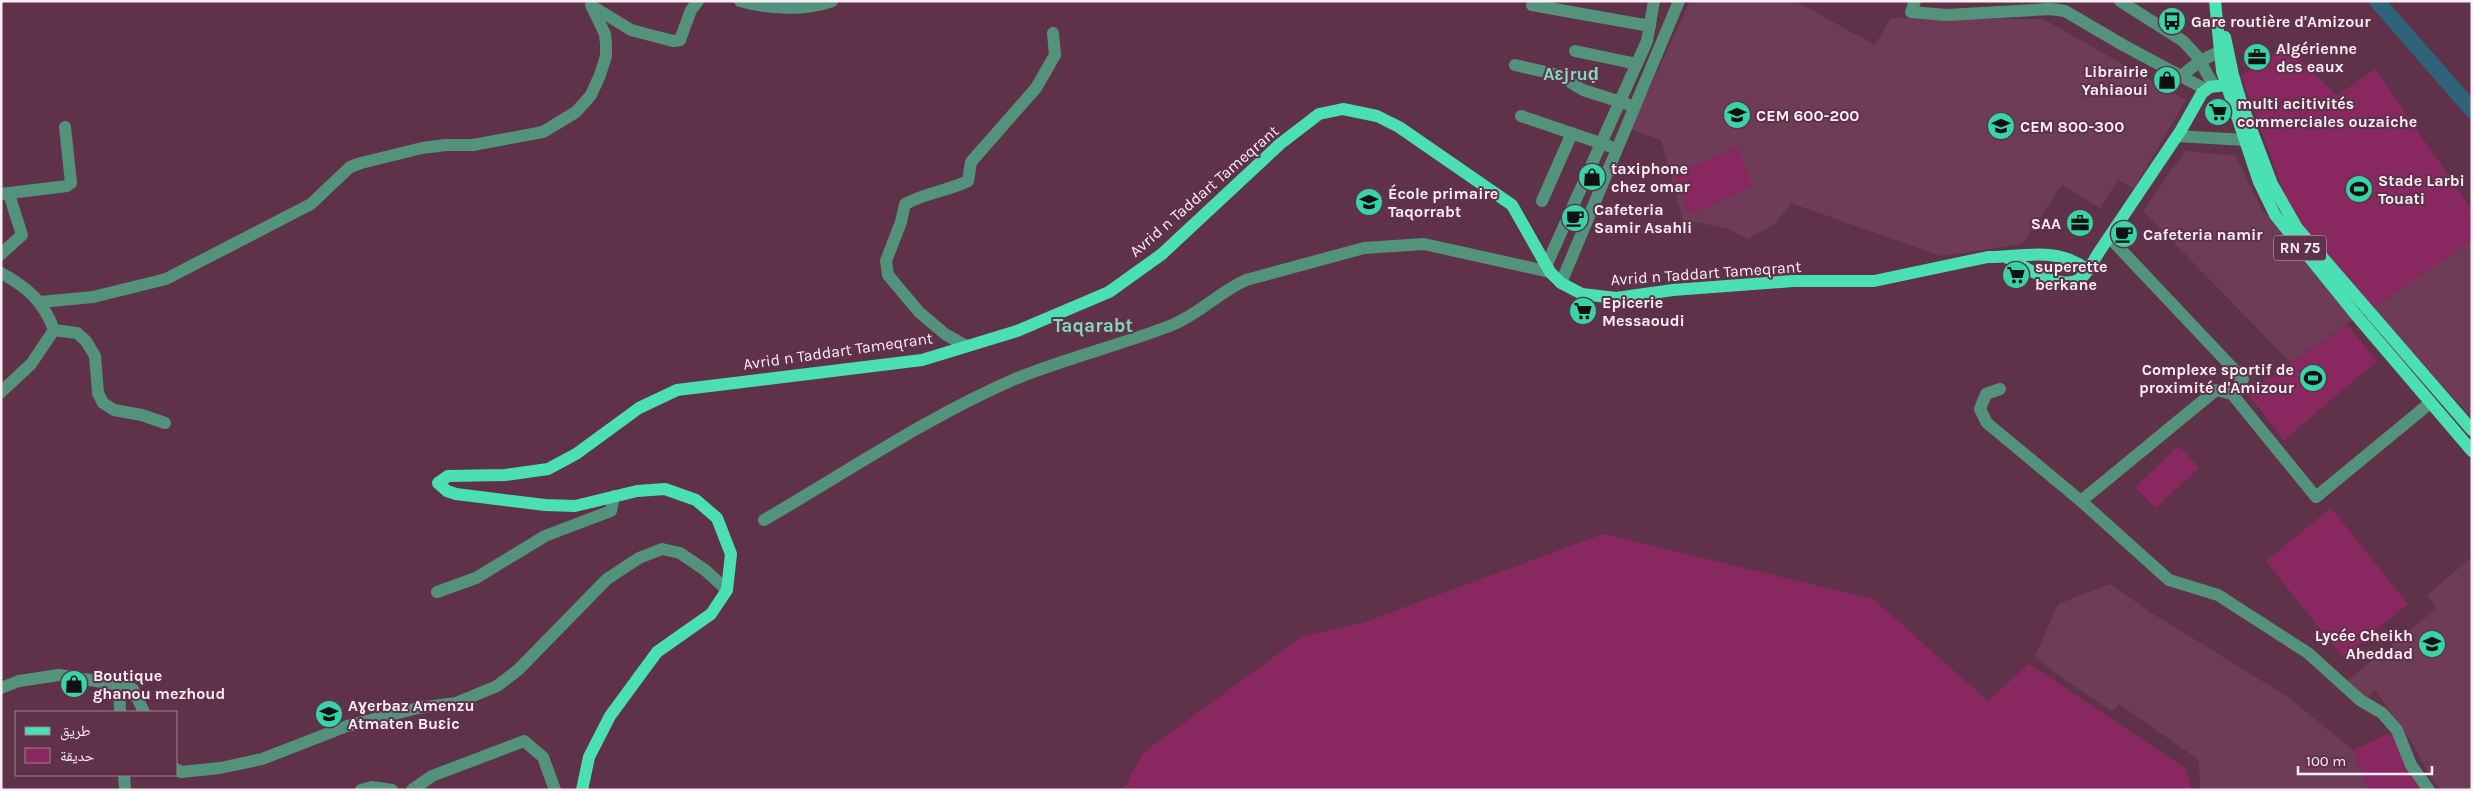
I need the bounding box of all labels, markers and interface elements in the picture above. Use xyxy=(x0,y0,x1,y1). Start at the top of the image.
bus stop icon: Gare routière d'Amizour xyxy=(2157,6,2187,36)
place label: Gare routière d'Amizour xyxy=(2191,12,2371,31)
place label: Algérienne des eaux xyxy=(2276,39,2357,76)
office icon: Algérienne des eaux xyxy=(2242,42,2272,72)
place label: Librairie Yahiaoui xyxy=(2082,62,2148,99)
district label: Aɛjruḍ xyxy=(1543,63,1599,85)
shop icon: Librairie Yahiaoui xyxy=(2152,65,2182,95)
place label: multi acitivités commerciales ouzaiche xyxy=(2237,94,2417,131)
supermarket icon: multi acitivités commerciales ouzaiche xyxy=(2203,97,2233,127)
school or university icon: CEM 600-200 xyxy=(1722,100,1752,130)
place label: CEM 600-200 xyxy=(1756,106,1859,125)
school or university icon: CEM 800-300 xyxy=(1986,111,2016,141)
place label: CEM 800-300 xyxy=(2020,117,2124,136)
street label: Avrid n Taddart Tameqrant xyxy=(1126,121,1282,261)
place label: taxiphone chez omar xyxy=(1611,159,1690,196)
shop icon: taxiphone chez omar xyxy=(1577,162,1607,192)
place label: Stade Larbi Touati xyxy=(2378,171,2465,208)
sports icon: Stade Larbi Touati xyxy=(2344,174,2374,204)
place label: École primaire Taqorrabt xyxy=(1388,184,1498,221)
school or university icon: École primaire Taqorrabt xyxy=(1354,187,1384,217)
place label: Cafeteria Samir Asahli xyxy=(1594,200,1692,237)
cafe icon: Cafeteria Samir Asahli xyxy=(1560,203,1590,233)
office icon: SAA xyxy=(2065,208,2095,238)
place label: SAA xyxy=(2031,214,2061,233)
cafe icon: Cafeteria namir xyxy=(2109,219,2139,249)
place label: Cafeteria namir xyxy=(2143,225,2263,244)
road number: RN 75 xyxy=(2274,236,2326,260)
street label: Avrid n Taddart Tameqrant xyxy=(1610,257,1802,289)
place label: superette berkane xyxy=(2035,257,2108,294)
supermarket icon: superette berkane xyxy=(2001,260,2031,290)
place label: Epicerie Messaoudi xyxy=(1602,293,1685,330)
supermarket icon: Epicerie Messaoudi xyxy=(1568,296,1598,326)
district label: Taqarabt xyxy=(1053,315,1133,337)
street label: Avrid n Taddart Tameqrant xyxy=(742,328,934,374)
place label: Complexe sportif de proximité d'Amizour xyxy=(2139,360,2295,397)
sports icon: Complexe sportif de proximité d'Amizour xyxy=(2298,363,2328,393)
place label: Lycée Cheikh Aheddad xyxy=(2315,626,2413,663)
school or university icon: Lycée Cheikh Aheddad xyxy=(2417,629,2447,659)
place label: Boutique ghanou mezhoud xyxy=(93,666,225,703)
shop icon: Boutique ghanou mezhoud xyxy=(59,669,89,699)
place label: Aɣerbaz Amenzu Atmaten Buɛic xyxy=(348,696,474,733)
school or university icon: Aɣerbaz Amenzu Atmaten Buɛic xyxy=(314,699,344,729)
legend xyxy=(15,711,178,776)
text: طريق xyxy=(60,722,91,741)
scale bar xyxy=(2298,744,2432,776)
text: حديقة xyxy=(60,747,95,765)
text: 100 m xyxy=(2306,752,2346,770)

